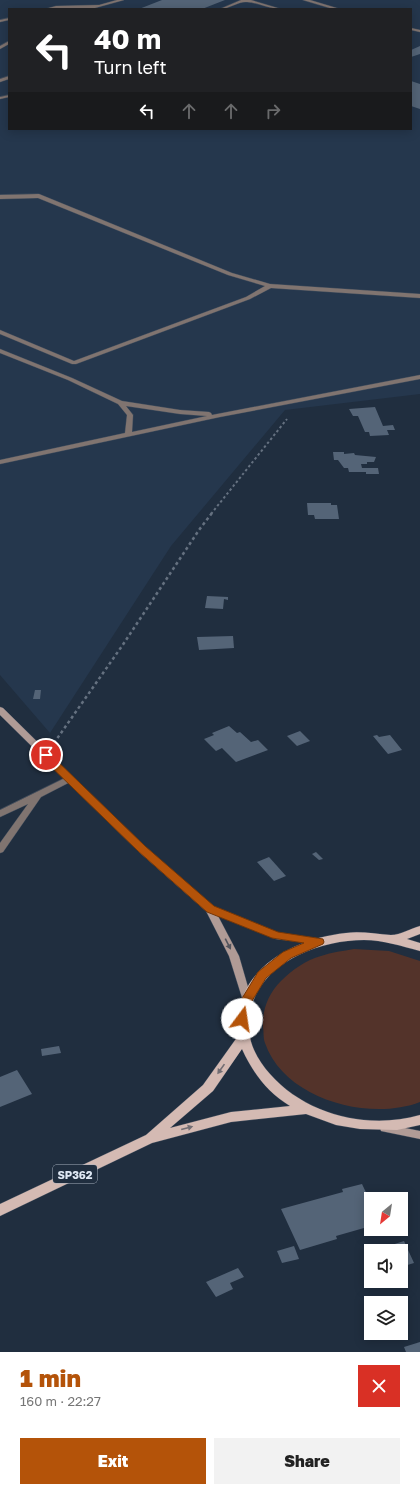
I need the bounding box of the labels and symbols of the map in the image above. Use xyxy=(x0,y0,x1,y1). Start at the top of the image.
pin xyxy=(29,738,63,772)
one-way arrow xyxy=(225,938,231,950)
position arrow xyxy=(221,998,263,1040)
one-way arrow xyxy=(217,1064,225,1074)
one-way arrow xyxy=(181,1125,193,1131)
road number: SP362 xyxy=(53,1165,97,1183)
north arrow xyxy=(364,1192,408,1236)

